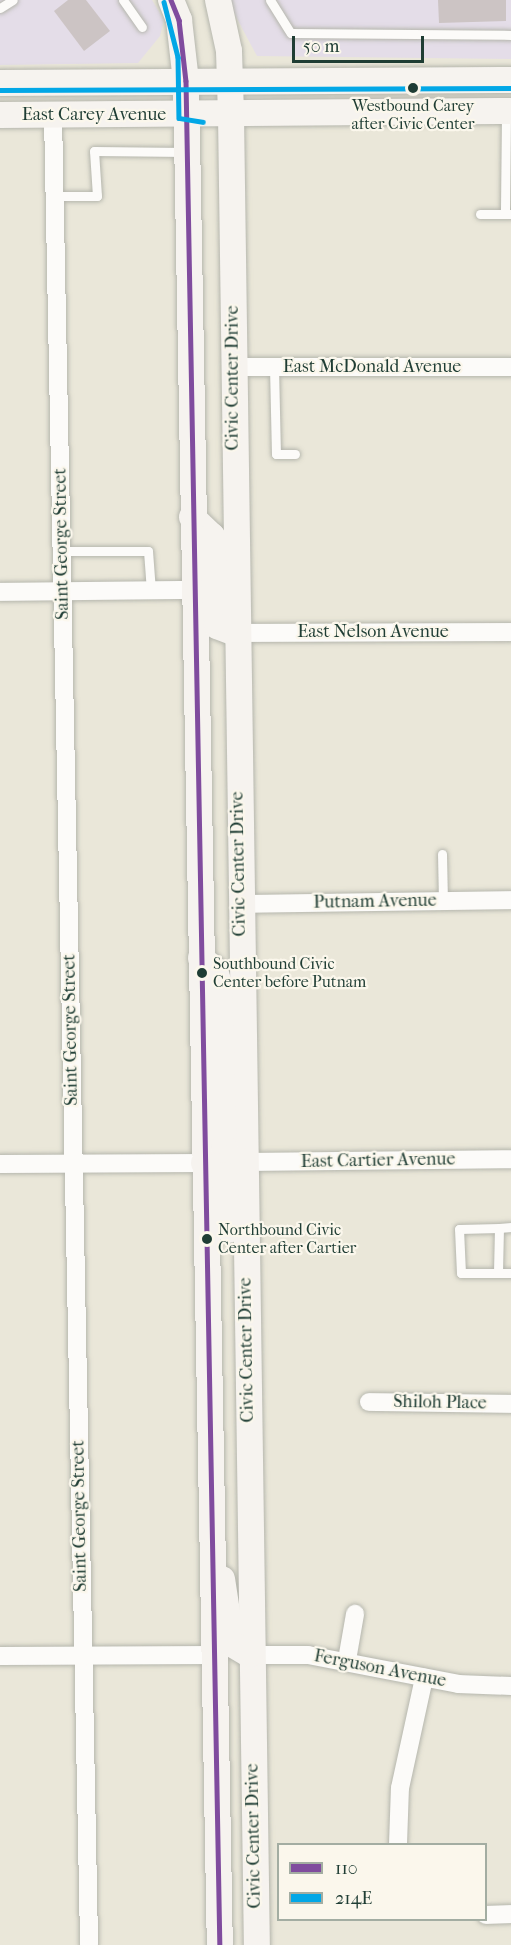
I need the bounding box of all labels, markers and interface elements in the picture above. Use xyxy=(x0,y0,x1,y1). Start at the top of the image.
scale bar xyxy=(295,24,427,62)
text: 50 m xyxy=(303,36,339,57)
marker: Westbound Carey after Civic Center xyxy=(407,82,419,94)
place label: Westbound Carey after Civic Center xyxy=(351,96,475,134)
street label: East Carey Avenue xyxy=(22,104,166,126)
street label: Civic Center Drive xyxy=(222,305,244,451)
street label: East McDonald Avenue xyxy=(283,356,461,378)
street label: Saint George Street xyxy=(50,468,74,620)
street label: East Nelson Avenue xyxy=(297,621,449,643)
street label: Civic Center Drive xyxy=(227,791,251,937)
street label: Putnam Avenue xyxy=(313,890,437,914)
street label: Saint George Street xyxy=(59,954,83,1106)
place label: Southbound Civic Center before Putnam xyxy=(213,954,366,992)
marker: Southbound Civic Center before Putnam xyxy=(196,967,208,979)
street label: East Cartier Avenue xyxy=(301,1149,455,1173)
place label: Northbound Civic Center after Cartier xyxy=(218,1220,356,1258)
marker: Northbound Civic Center after Cartier xyxy=(201,1233,213,1245)
street label: Civic Center Drive xyxy=(235,1277,259,1423)
street label: Shiloh Place xyxy=(393,1391,487,1415)
street label: Saint George Street xyxy=(68,1440,92,1592)
street label: Ferguson Avenue xyxy=(312,1646,448,1692)
street label: Civic Center Drive xyxy=(242,1763,266,1909)
legend xyxy=(277,1843,487,1921)
text: 110 xyxy=(335,1858,358,1879)
text: 214E xyxy=(335,1888,372,1909)

